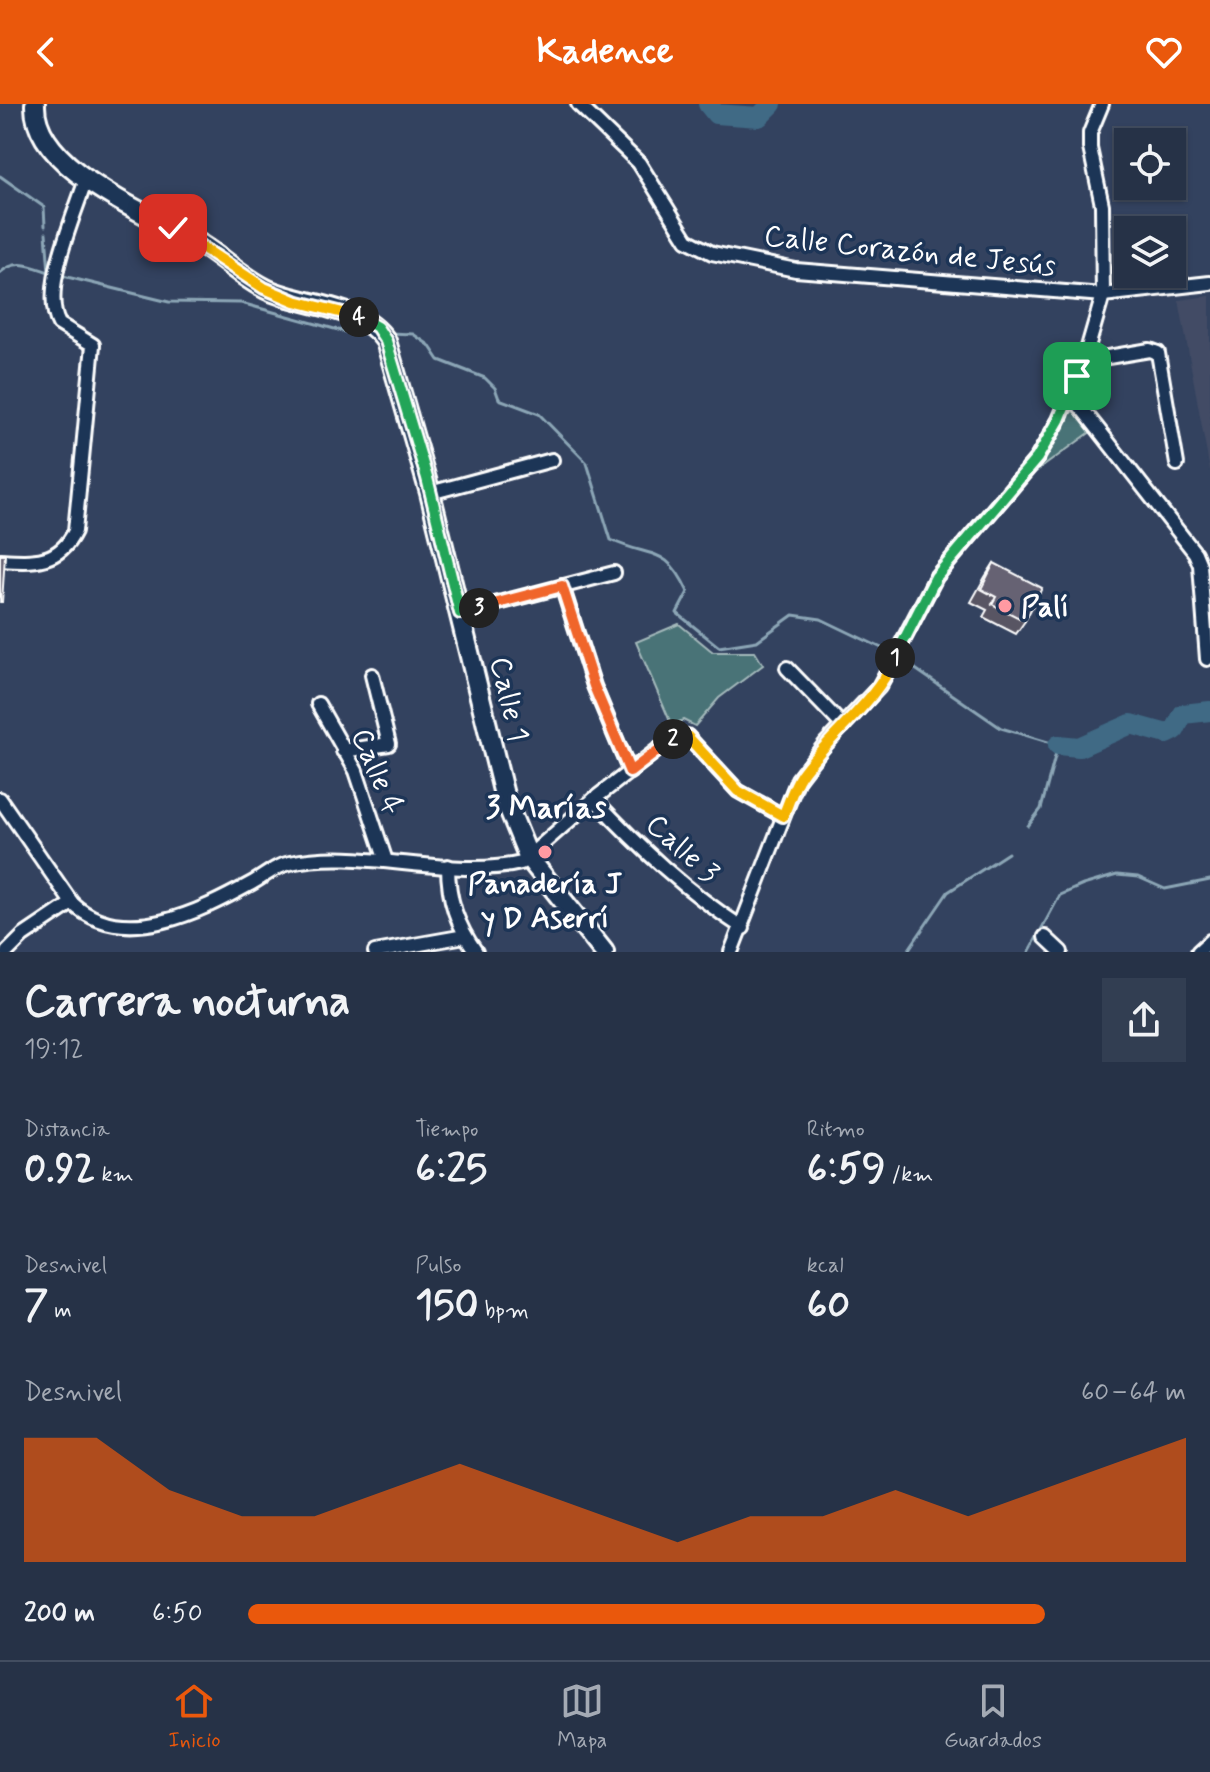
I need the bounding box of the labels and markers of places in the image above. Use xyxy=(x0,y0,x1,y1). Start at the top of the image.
pin xyxy=(139,194,207,262)
pin: 4 xyxy=(339,297,379,337)
pin xyxy=(1043,342,1111,410)
pin: 3 xyxy=(459,588,499,628)
place label: Palí xyxy=(1021,588,1069,627)
marker: Palí xyxy=(996,597,1014,615)
pin: 1 xyxy=(875,638,915,678)
pin: 2 xyxy=(653,719,693,759)
marker: Panadería J y D Aserrí xyxy=(536,843,554,861)
place label: Panadería J y D Aserrí xyxy=(468,865,622,938)

